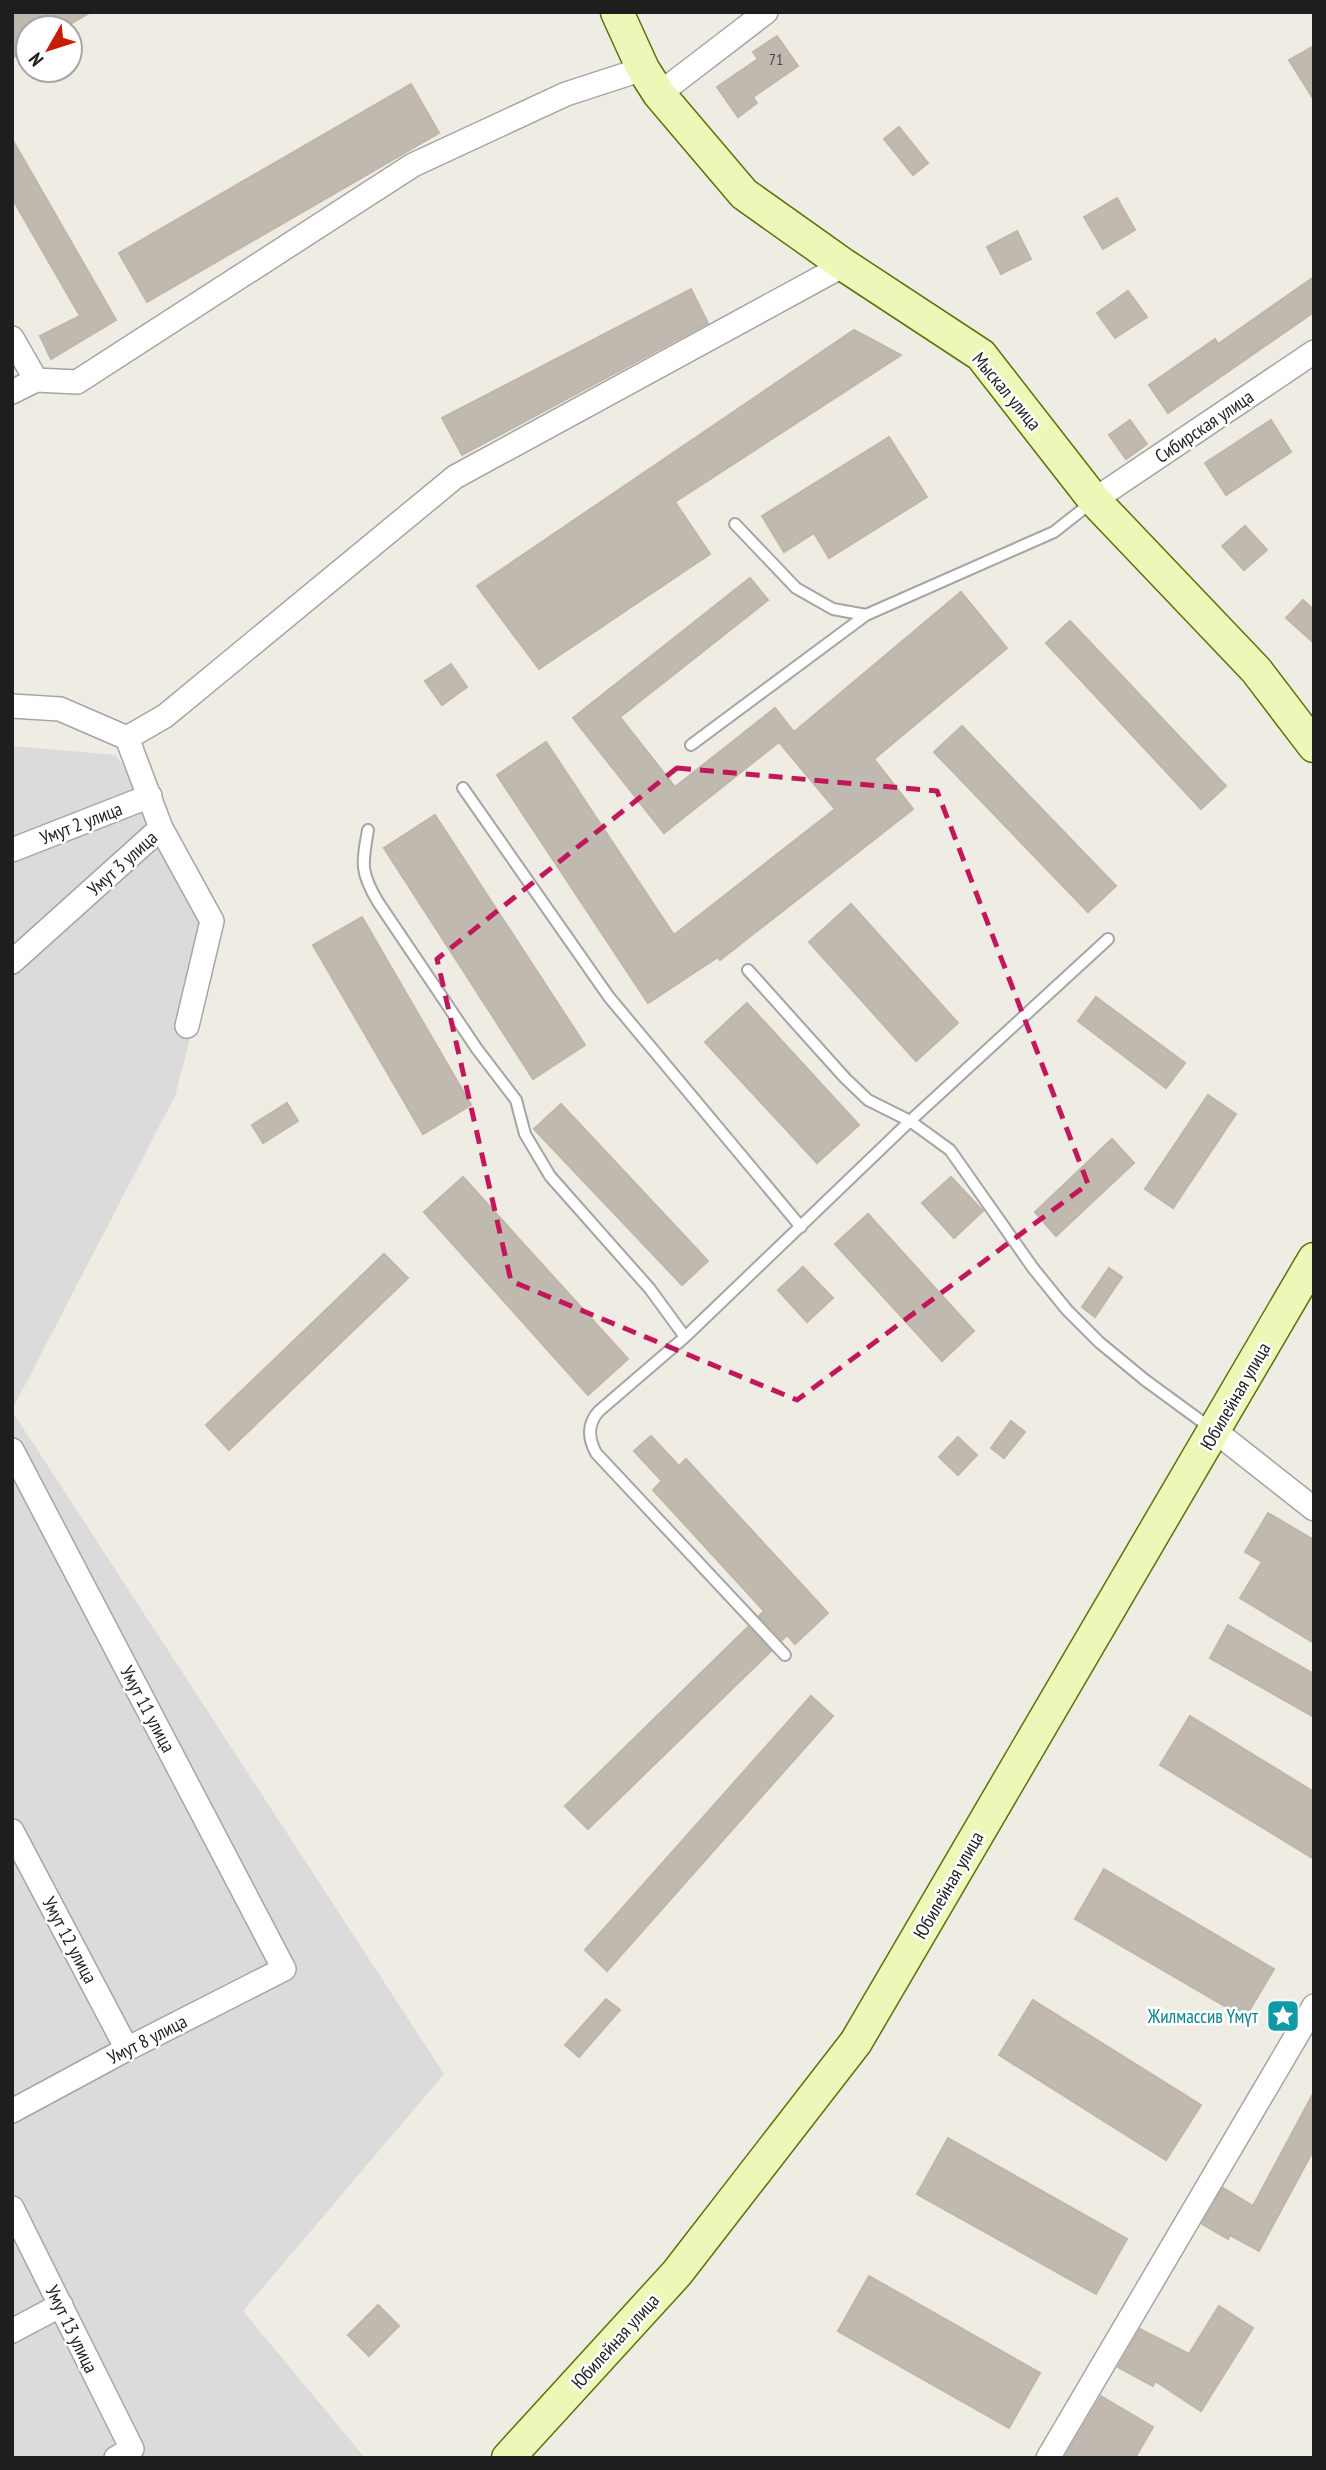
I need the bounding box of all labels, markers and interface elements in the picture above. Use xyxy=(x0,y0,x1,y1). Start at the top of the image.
north arrow xyxy=(14,14,84,84)
text: N xyxy=(23,48,48,71)
house number: 71 xyxy=(769,49,783,69)
street label: Мыскал улица xyxy=(967,347,1047,435)
street label: Сибирская улица xyxy=(1150,384,1258,468)
street label: Умут 2 улица xyxy=(37,796,125,850)
street label: Умут 3 улица xyxy=(82,825,162,901)
street label: Юбилейная улица xyxy=(1195,1338,1275,1454)
street label: Умут 11 улица xyxy=(115,1662,181,1756)
street label: Юбилейная улица xyxy=(908,1827,988,1943)
street label: Умут 12 улица xyxy=(37,1893,103,1987)
place icon: Жилмассив Үмүт xyxy=(1264,1997,1302,2035)
place label: Жилмассив Үмүт xyxy=(1147,2004,1259,2028)
street label: Умут 8 улица xyxy=(103,2009,191,2069)
street label: Умут 13 улица xyxy=(40,2281,104,2377)
street label: Юбилейная улица xyxy=(566,2288,664,2394)

